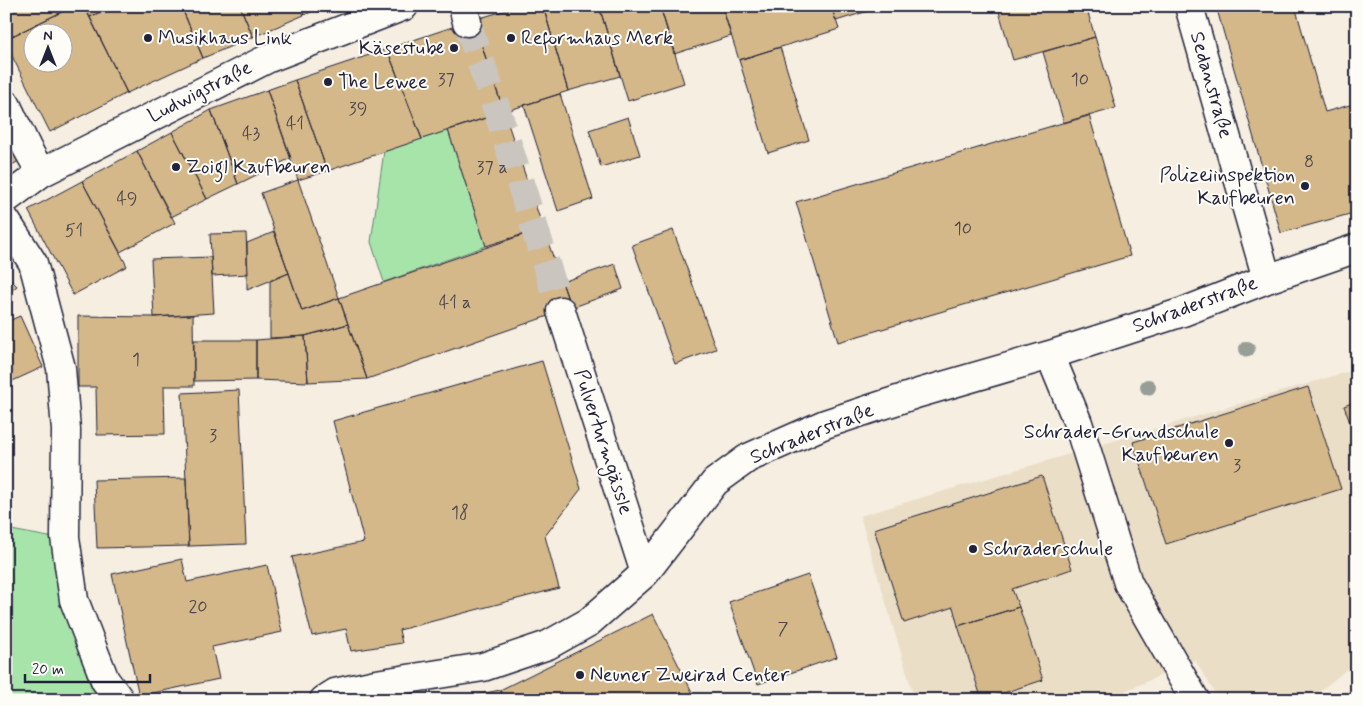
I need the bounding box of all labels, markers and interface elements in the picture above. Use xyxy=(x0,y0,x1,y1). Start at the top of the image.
north arrow xyxy=(22,22,72,72)
place label: Musikhaus Link xyxy=(158,25,292,52)
place label: Reformhaus Merk xyxy=(521,25,673,54)
text: N xyxy=(43,27,53,45)
street label: Sedanstraße xyxy=(1183,29,1239,142)
marker: Musikhaus Link xyxy=(142,32,154,44)
marker: Reformhaus Merk xyxy=(505,32,517,44)
place label: Käsestube xyxy=(359,35,444,62)
marker: Käsestube xyxy=(448,42,460,54)
street label: Ludwigstraße xyxy=(143,54,257,130)
house number: 37 xyxy=(437,68,455,92)
house number: 10 xyxy=(1071,68,1089,92)
place label: The Lewee xyxy=(338,69,428,96)
marker: The Lewee xyxy=(322,76,334,88)
house number: 39 xyxy=(349,97,367,121)
house number: 41 xyxy=(286,112,304,136)
house number: 43 xyxy=(242,122,260,146)
house number: 8 xyxy=(1304,150,1314,174)
place label: Zoigl Kaufbeuren xyxy=(186,154,331,183)
house number: 37 a xyxy=(476,156,508,180)
marker: Zoigl Kaufbeuren xyxy=(170,161,182,173)
place label: Polizeiinspektion Kaufbeuren xyxy=(1159,162,1295,212)
marker: Polizeiinspektion Kaufbeuren xyxy=(1299,180,1311,192)
house number: 49 xyxy=(116,187,138,211)
house number: 10 xyxy=(954,217,972,241)
house number: 51 xyxy=(65,219,83,243)
street label: Schraderstraße xyxy=(1129,270,1261,340)
house number: 41 a xyxy=(439,291,471,315)
house number: 1 xyxy=(132,348,140,372)
street label: Pulverturmgässle xyxy=(566,366,639,519)
street label: Schraderstraße xyxy=(746,397,878,471)
place label: Schrader-Grundschule Kaufbeuren xyxy=(1024,419,1219,469)
house number: 3 xyxy=(209,424,217,448)
marker: Schrader-Grundschule Kaufbeuren xyxy=(1223,437,1235,449)
house number: 3 xyxy=(1233,454,1241,478)
house number: 18 xyxy=(451,501,469,525)
place label: Schraderschule xyxy=(983,536,1113,563)
marker: Schraderschule xyxy=(967,543,979,555)
house number: 20 xyxy=(188,595,208,619)
house number: 7 xyxy=(778,617,789,641)
scale bar xyxy=(25,651,150,683)
text: 20 m xyxy=(32,660,64,680)
place label: Neuner Zweirad Center xyxy=(590,662,790,689)
marker: Neuner Zweirad Center xyxy=(574,669,586,681)

